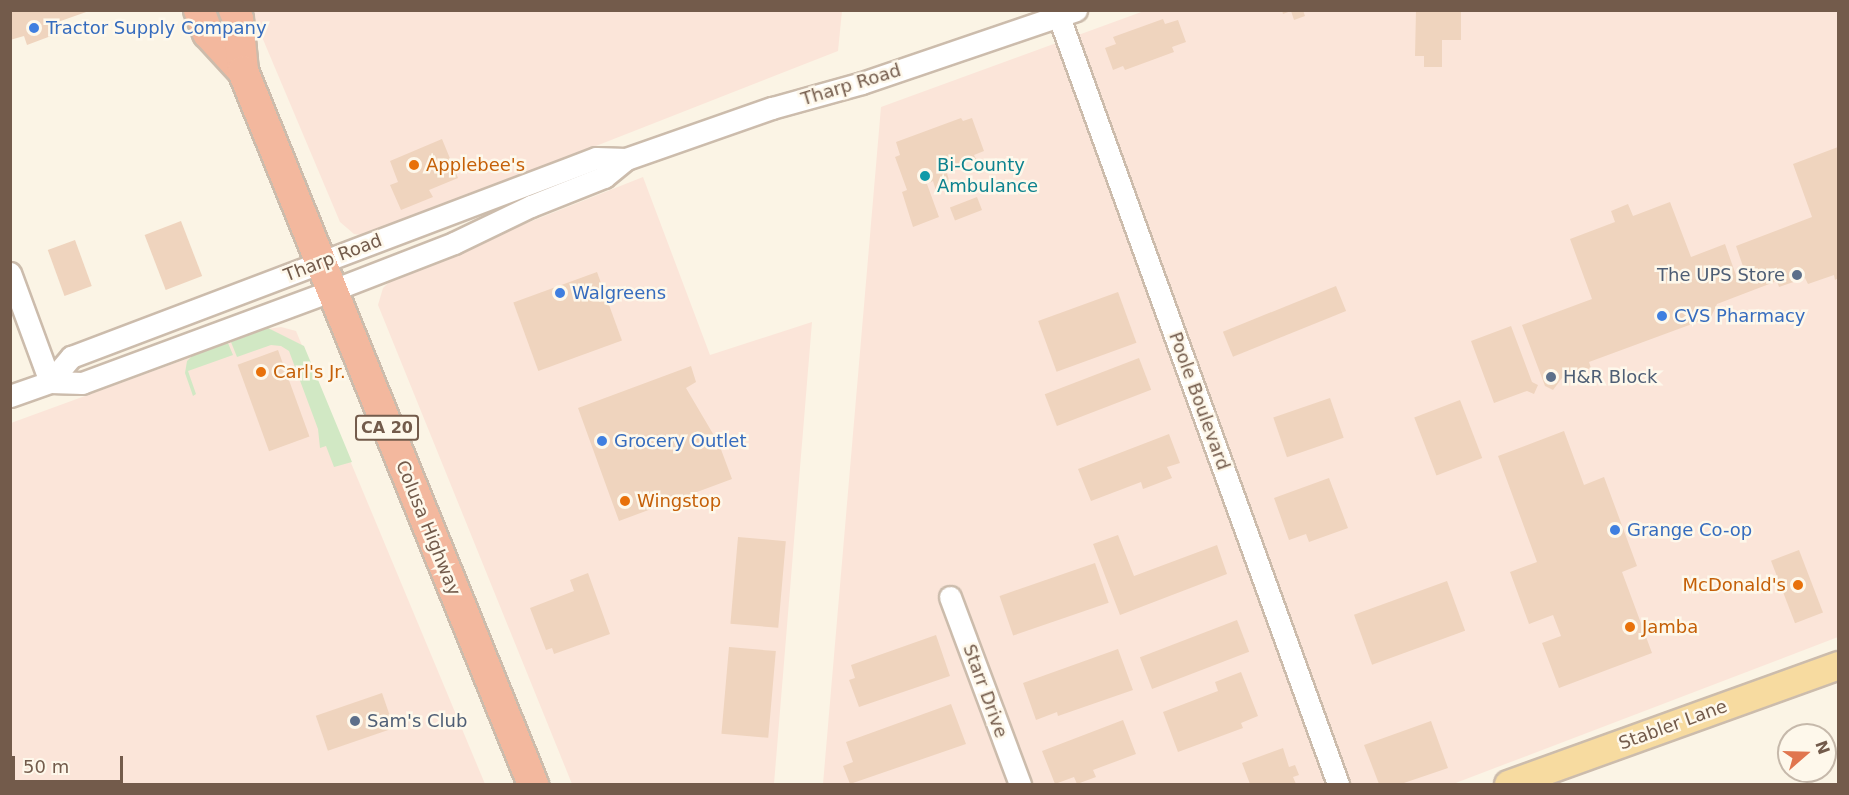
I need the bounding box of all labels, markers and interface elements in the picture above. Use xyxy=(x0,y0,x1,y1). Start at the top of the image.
place label: Tractor Supply Company xyxy=(46,17,267,39)
marker: Tractor Supply Company xyxy=(27,21,41,35)
street label: Tharp Road xyxy=(799,60,903,110)
place label: Applebee's xyxy=(426,154,525,176)
place label: Bi-County Ambulance xyxy=(937,155,1038,198)
marker: Applebee's xyxy=(407,158,421,172)
marker: Bi-County Ambulance xyxy=(918,169,932,183)
street label: Tharp Road xyxy=(281,229,385,287)
place label: The UPS Store xyxy=(1657,264,1785,286)
marker: The UPS Store xyxy=(1790,268,1804,282)
place label: Walgreens xyxy=(572,282,666,304)
marker: Walgreens xyxy=(553,286,567,300)
place label: CVS Pharmacy xyxy=(1674,305,1806,327)
marker: CVS Pharmacy xyxy=(1655,309,1669,323)
street label: Poole Boulevard xyxy=(1164,329,1234,473)
place label: Carl's Jr. xyxy=(273,361,346,383)
marker: Carl's Jr. xyxy=(254,365,268,379)
place label: H&R Block xyxy=(1563,366,1657,388)
marker: H&R Block xyxy=(1544,370,1558,384)
road number: CA 20 xyxy=(354,415,420,441)
place label: Grocery Outlet xyxy=(614,430,746,452)
marker: Grocery Outlet xyxy=(595,434,609,448)
street label: Colusa Highway xyxy=(391,457,465,599)
place label: Wingstop xyxy=(637,490,721,512)
marker: Wingstop xyxy=(618,494,632,508)
place label: Grange Co-op xyxy=(1627,519,1752,541)
marker: Grange Co-op xyxy=(1608,523,1622,537)
place label: McDonald's xyxy=(1683,574,1786,596)
marker: McDonald's xyxy=(1791,578,1805,592)
place label: Jamba xyxy=(1642,616,1698,638)
marker: Jamba xyxy=(1623,620,1637,634)
street label: Starr Drive xyxy=(958,641,1012,741)
street label: Stabler Lane xyxy=(1616,695,1730,755)
place label: Sam's Club xyxy=(367,710,467,732)
marker: Sam's Club xyxy=(348,714,362,728)
north arrow xyxy=(1777,723,1837,783)
text: N xyxy=(1811,738,1834,757)
scale bar xyxy=(15,744,126,782)
text: 50 m xyxy=(23,756,69,777)

